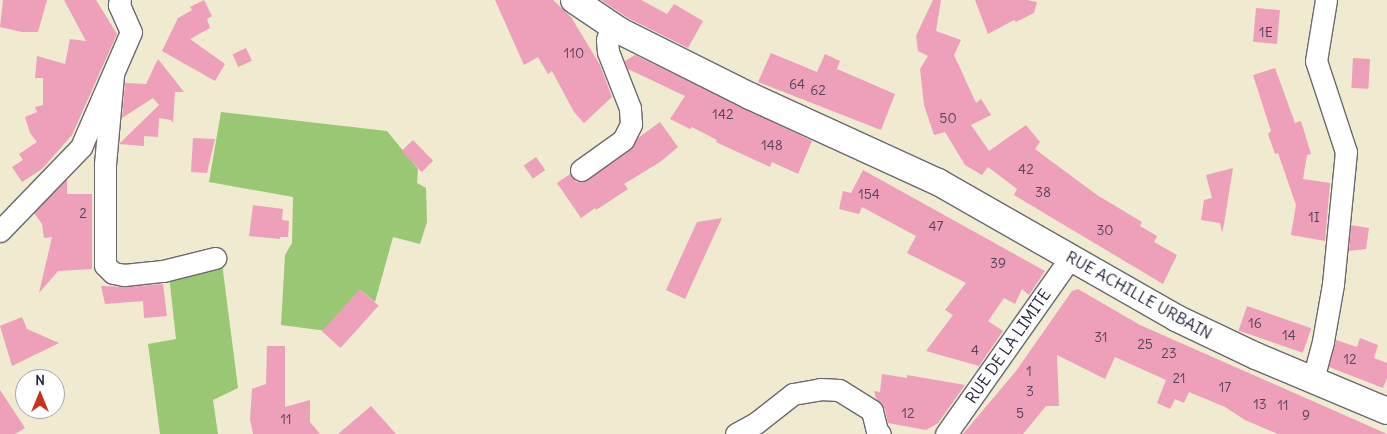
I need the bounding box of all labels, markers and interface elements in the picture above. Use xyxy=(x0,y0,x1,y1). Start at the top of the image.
house number: 1E xyxy=(1259,24,1273,40)
house number: 110 xyxy=(564,45,584,61)
house number: 64 xyxy=(789,76,805,92)
house number: 62 xyxy=(810,82,826,98)
house number: 142 xyxy=(712,106,734,122)
house number: 50 xyxy=(939,110,957,126)
house number: 148 xyxy=(761,137,783,153)
house number: 42 xyxy=(1018,161,1034,177)
house number: 38 xyxy=(1035,184,1051,200)
house number: 154 xyxy=(858,186,880,202)
house number: 2 xyxy=(79,205,87,221)
house number: 1I xyxy=(1308,209,1320,225)
house number: 47 xyxy=(929,218,943,234)
house number: 30 xyxy=(1096,222,1114,238)
street label: RUE ACHILLE URBAIN xyxy=(1063,247,1215,343)
house number: 39 xyxy=(990,255,1006,271)
street label: RUE DE LA LIMITE xyxy=(961,285,1055,407)
house number: 16 xyxy=(1248,315,1262,331)
house number: 14 xyxy=(1282,327,1296,343)
house number: 31 xyxy=(1094,329,1108,345)
house number: 25 xyxy=(1137,336,1153,352)
house number: 4 xyxy=(971,342,979,358)
house number: 23 xyxy=(1161,345,1177,361)
house number: 12 xyxy=(1343,351,1357,367)
house number: 1 xyxy=(1026,363,1032,379)
north arrow xyxy=(15,369,65,419)
house number: 21 xyxy=(1172,370,1186,386)
text: N xyxy=(35,371,45,389)
house number: 17 xyxy=(1219,379,1231,395)
house number: 3 xyxy=(1026,383,1034,399)
house number: 13 xyxy=(1253,396,1267,412)
house number: 11 xyxy=(1277,397,1289,413)
house number: 12 xyxy=(901,405,915,421)
house number: 5 xyxy=(1016,405,1024,421)
house number: 9 xyxy=(1302,407,1310,423)
house number: 11 xyxy=(280,411,292,427)

